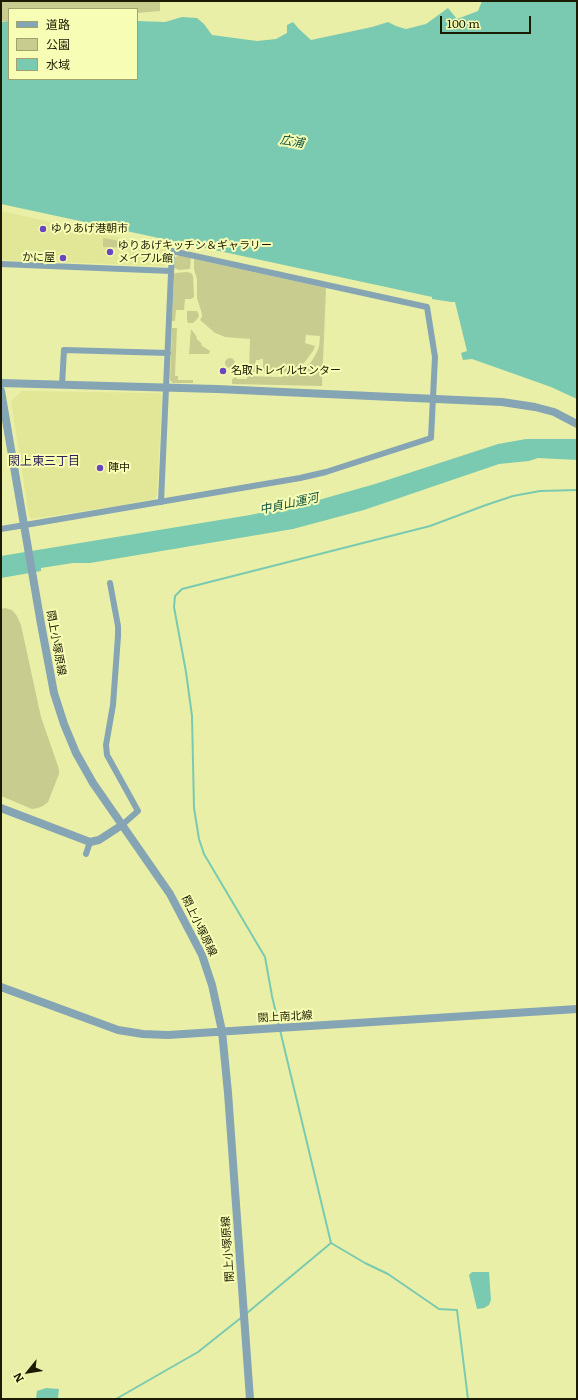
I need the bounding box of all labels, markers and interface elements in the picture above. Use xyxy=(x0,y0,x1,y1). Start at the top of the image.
legend xyxy=(8,8,138,80)
scale bar xyxy=(442,8,533,34)
text: 100 m xyxy=(447,14,480,32)
text: 道路 xyxy=(46,15,70,33)
text: 公園 xyxy=(46,35,70,53)
text: 水域 xyxy=(46,55,70,73)
water label: 広浦 xyxy=(279,133,305,151)
place label: ゆりあげ港朝市 xyxy=(51,222,128,236)
marker: ゆりあげ港朝市 xyxy=(38,224,48,234)
place label: ゆりあげキッチン＆ギャラリー メイプル館 xyxy=(118,239,272,265)
marker: ゆりあげキッチン＆ギャラリー メイプル館 xyxy=(105,247,115,257)
place label: かに屋 xyxy=(22,251,55,265)
marker: かに屋 xyxy=(58,253,68,263)
place label: 名取トレイルセンター xyxy=(231,364,341,378)
marker: 名取トレイルセンター xyxy=(218,366,228,376)
district label: 閖上東三丁目 xyxy=(8,454,80,468)
place label: 陣中 xyxy=(108,461,130,475)
marker: 陣中 xyxy=(95,463,105,473)
water label: 中貞山運河 xyxy=(258,491,320,517)
street label: 閖上小塚原線 xyxy=(44,609,68,677)
street label: 閖上小塚原線 xyxy=(179,893,219,959)
street label: 閖上南北線 xyxy=(257,1009,313,1025)
street label: 閖上小塚原線 xyxy=(219,1216,237,1282)
north arrow xyxy=(8,1352,48,1392)
text: N xyxy=(8,1370,27,1386)

